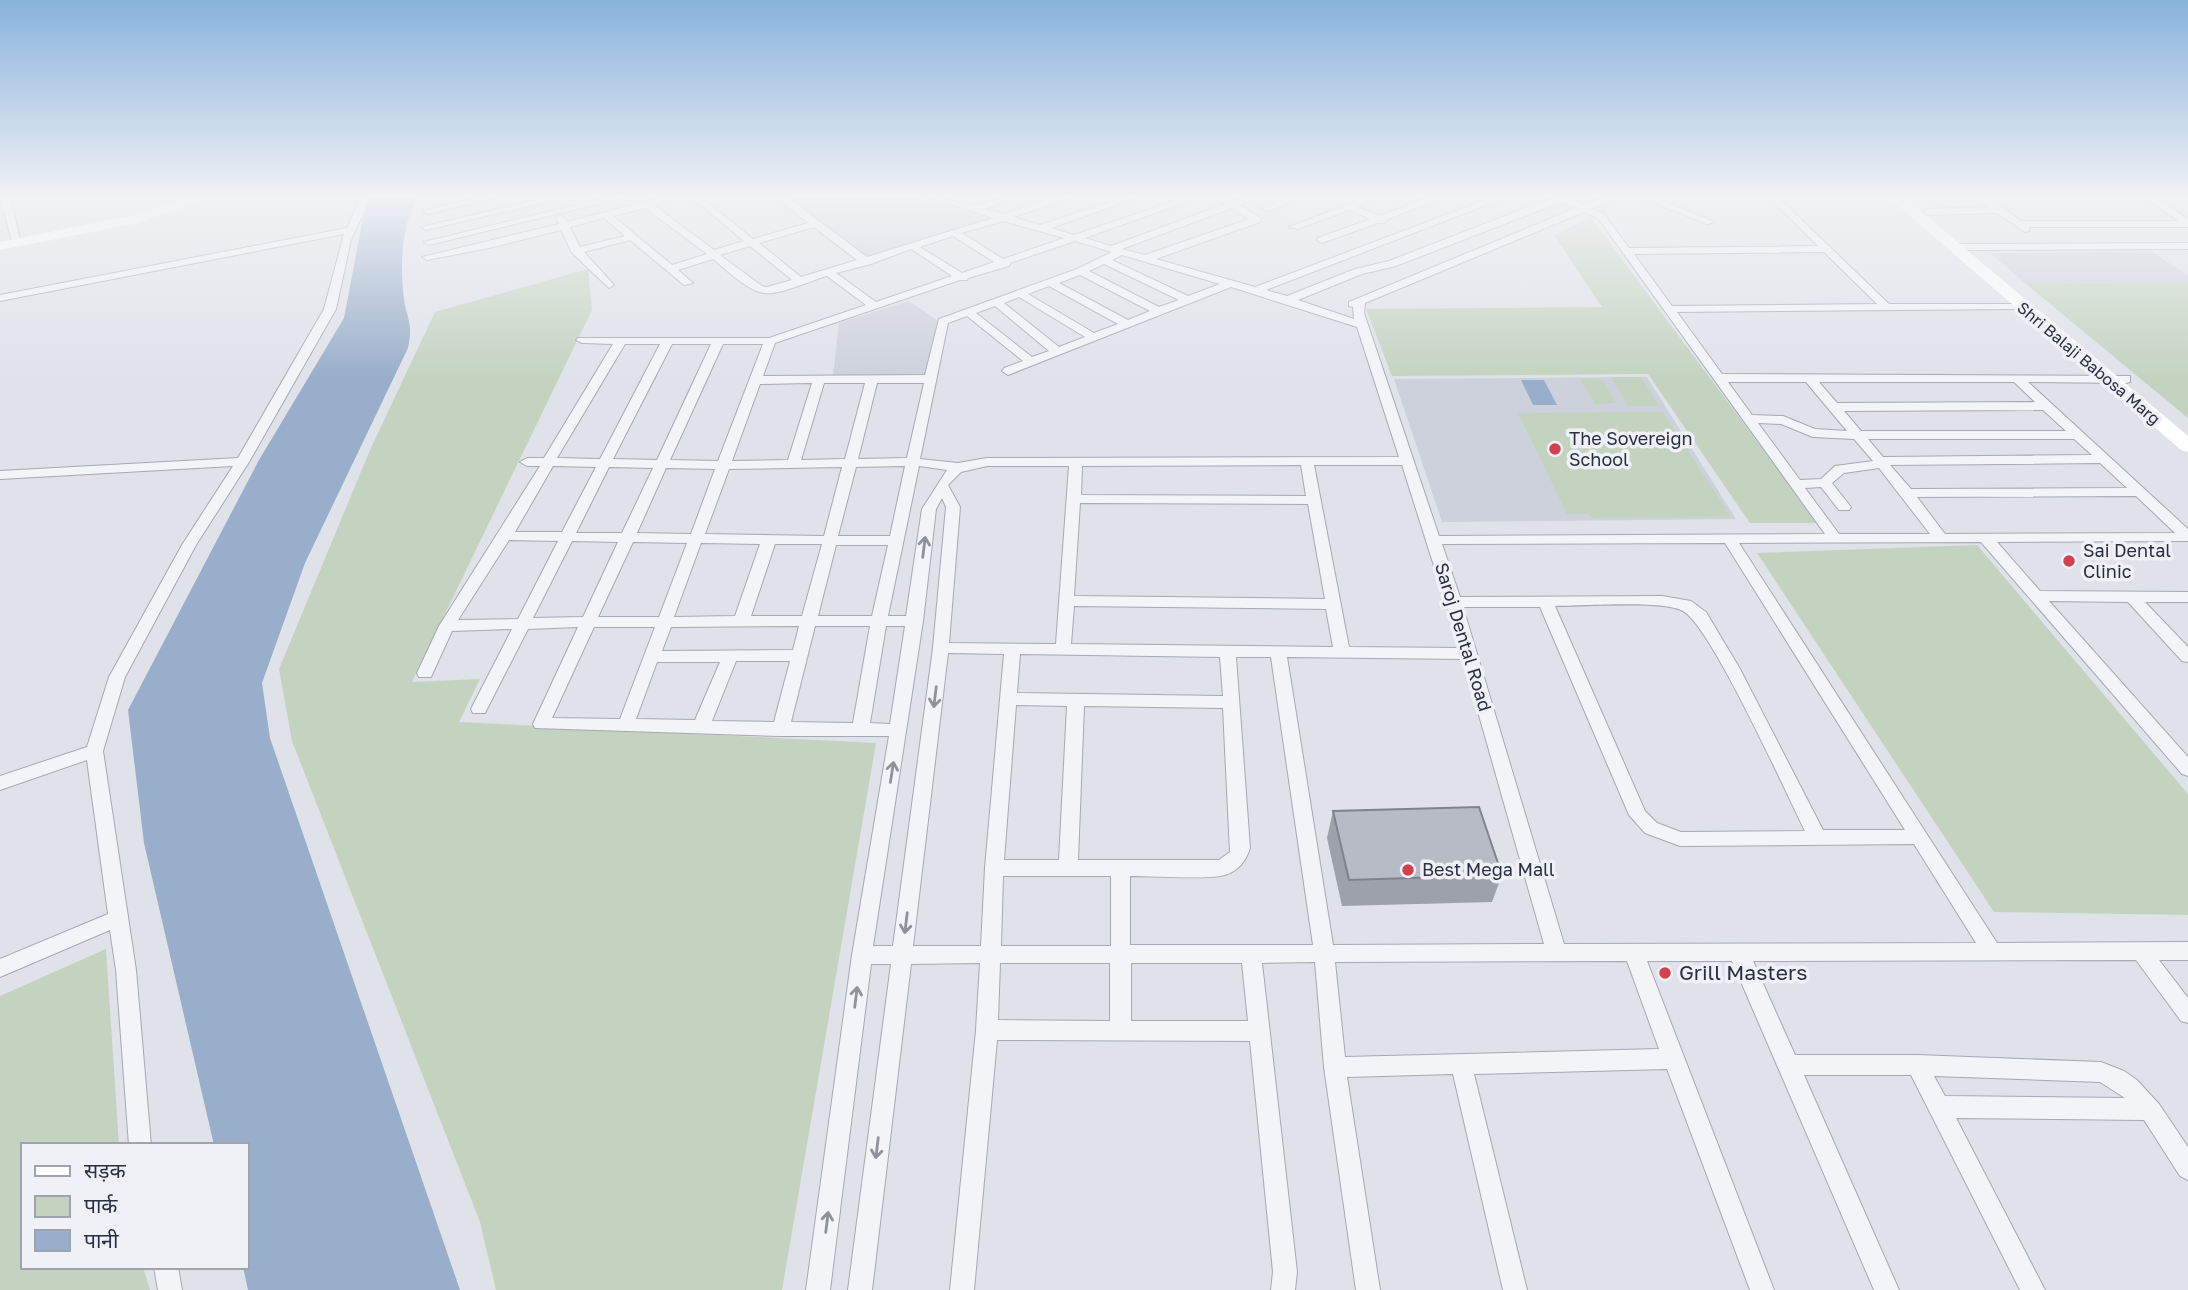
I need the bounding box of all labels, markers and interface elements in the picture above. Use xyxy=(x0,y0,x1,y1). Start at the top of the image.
street label: Shri Balaji Babosa Marg xyxy=(2013,297,2165,429)
place label: The Sovereign School xyxy=(1569,427,1693,470)
marker: The Sovereign School xyxy=(1547,441,1563,457)
one-way arrow xyxy=(918,536,931,559)
place label: Sai Dental Clinic xyxy=(2083,539,2171,582)
marker: Sai Dental Clinic xyxy=(2061,553,2077,569)
street label: Saroj Dental Road xyxy=(1431,560,1497,714)
one-way arrow xyxy=(928,685,941,708)
one-way arrow xyxy=(886,761,899,784)
place label: Best Mega Mall xyxy=(1422,858,1555,880)
marker: Best Mega Mall xyxy=(1400,862,1416,878)
one-way arrow xyxy=(899,911,912,933)
place label: Grill Masters xyxy=(1679,959,1807,985)
marker: Grill Masters xyxy=(1657,965,1673,981)
one-way arrow xyxy=(850,986,863,1009)
one-way arrow xyxy=(871,1136,884,1159)
legend xyxy=(21,1143,248,1269)
text: सड़क xyxy=(84,1157,126,1183)
text: पार्क xyxy=(84,1192,118,1218)
one-way arrow xyxy=(820,1211,833,1234)
text: पानी xyxy=(84,1227,119,1253)

